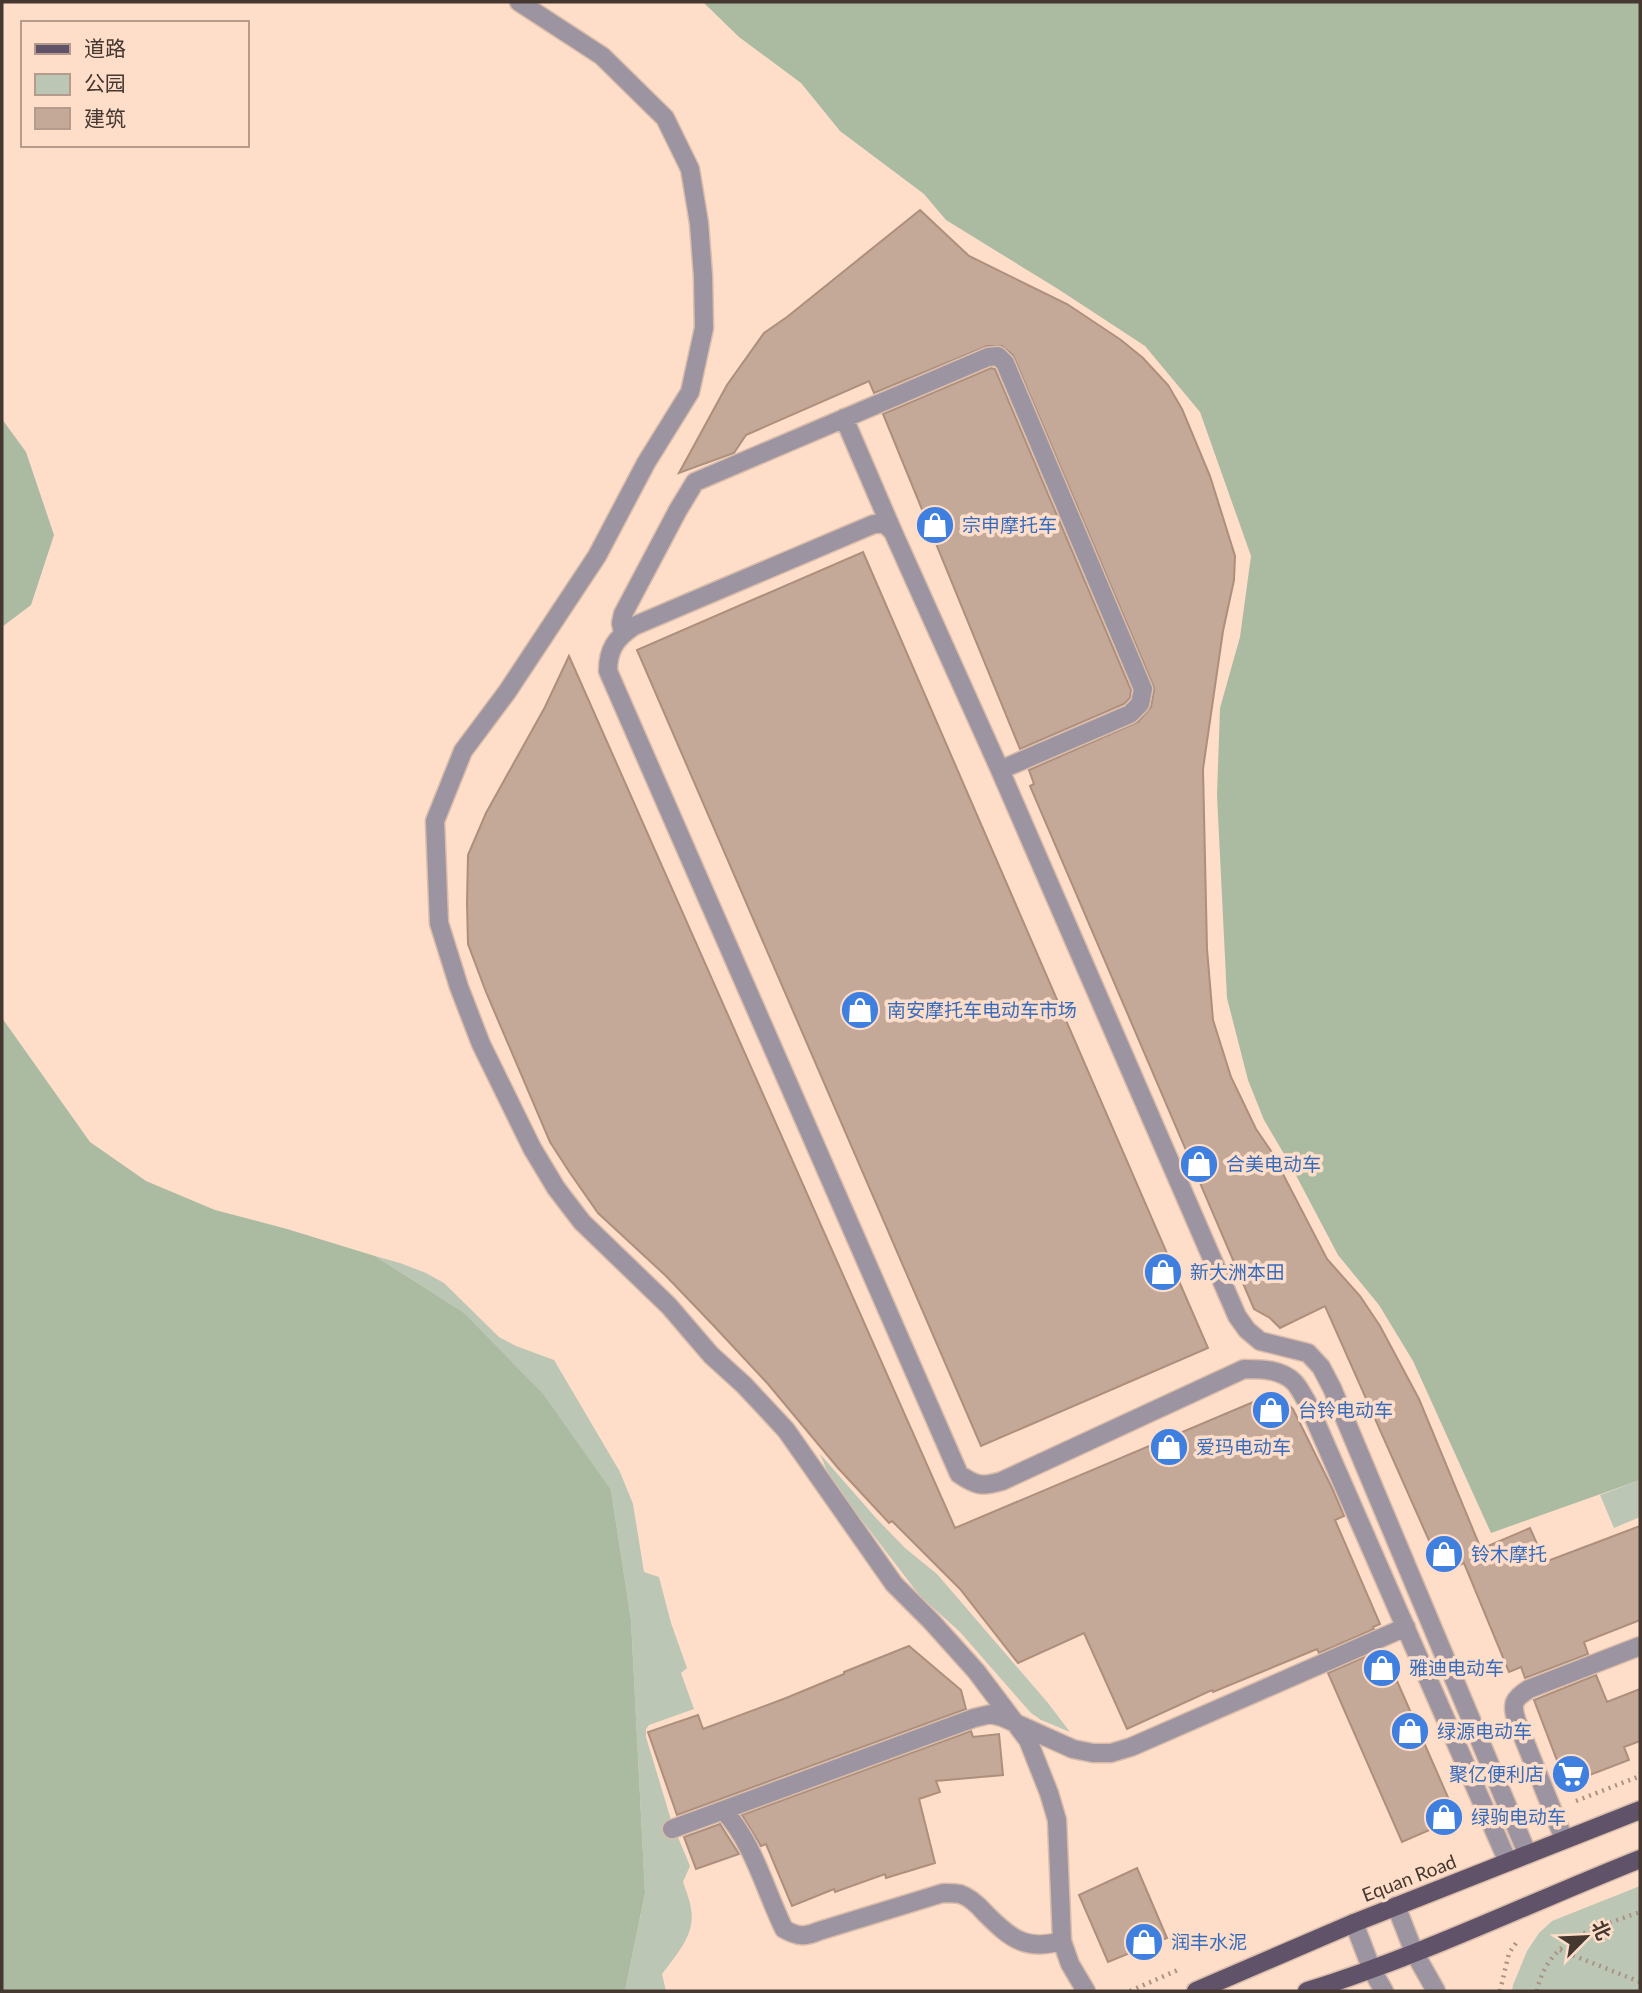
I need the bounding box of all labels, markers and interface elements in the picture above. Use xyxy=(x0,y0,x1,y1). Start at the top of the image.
legend xyxy=(21,21,248,147)
text: 道路 xyxy=(84,35,126,60)
text: 公园 xyxy=(84,70,126,95)
text: 建筑 xyxy=(84,105,126,130)
shop icon: 宗申摩托车 xyxy=(914,504,956,546)
place label: 宗申摩托车 xyxy=(962,513,1057,536)
shop icon: 南安摩托车电动车市场 xyxy=(839,989,881,1031)
place label: 南安摩托车电动车市场 xyxy=(887,998,1077,1021)
shop icon: 合美电动车 xyxy=(1178,1143,1220,1185)
place label: 合美电动车 xyxy=(1226,1152,1321,1175)
shop icon: 新大洲本田 xyxy=(1142,1251,1184,1293)
place label: 新大洲本田 xyxy=(1190,1260,1285,1283)
shop icon: 台铃电动车 xyxy=(1250,1389,1292,1431)
place label: 台铃电动车 xyxy=(1298,1398,1393,1421)
shop icon: 爱玛电动车 xyxy=(1148,1426,1190,1468)
place label: 爱玛电动车 xyxy=(1196,1435,1291,1458)
shop icon: 铃木摩托 xyxy=(1423,1533,1465,1575)
place label: 铃木摩托 xyxy=(1471,1542,1547,1565)
shop icon: 雅迪电动车 xyxy=(1361,1647,1403,1689)
place label: 雅迪电动车 xyxy=(1409,1656,1504,1679)
shop icon: 绿源电动车 xyxy=(1389,1710,1431,1752)
place label: 绿源电动车 xyxy=(1437,1719,1532,1742)
supermarket icon: 聚亿便利店 xyxy=(1550,1753,1592,1795)
place label: 聚亿便利店 xyxy=(1449,1762,1544,1785)
shop icon: 绿驹电动车 xyxy=(1423,1796,1465,1838)
place label: 绿驹电动车 xyxy=(1471,1805,1566,1828)
street label: Equan Road xyxy=(1359,1849,1459,1906)
north arrow xyxy=(1551,1902,1621,1972)
text: 北 xyxy=(1588,1917,1616,1943)
shop icon: 润丰水泥 xyxy=(1123,1921,1165,1963)
place label: 润丰水泥 xyxy=(1171,1930,1247,1953)

